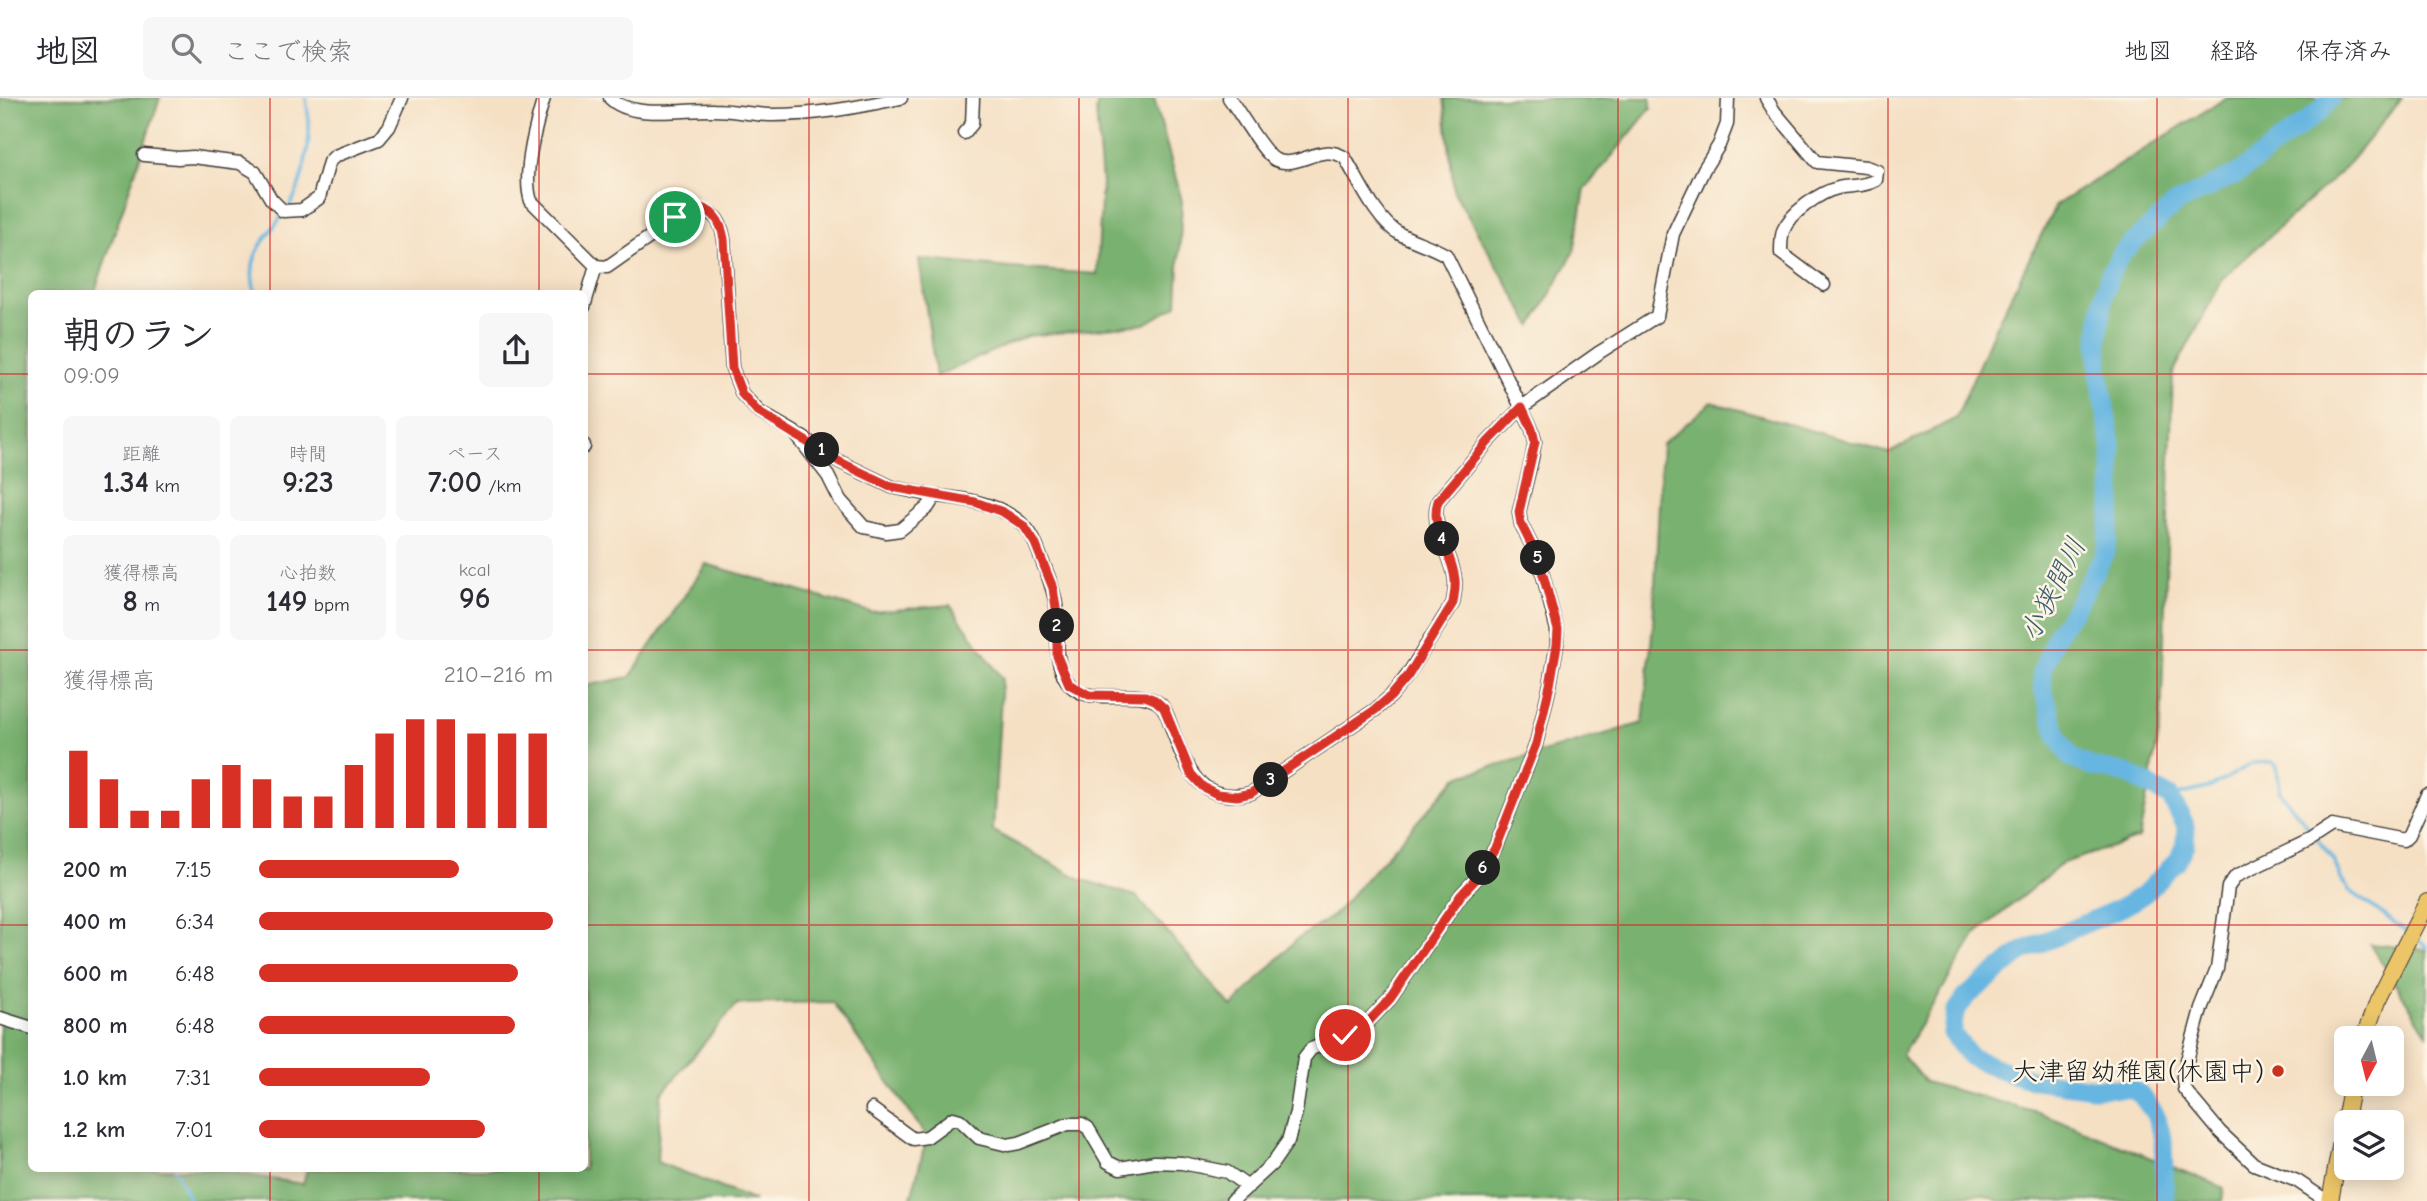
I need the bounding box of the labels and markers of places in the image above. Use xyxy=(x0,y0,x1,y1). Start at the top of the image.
pin xyxy=(645,187,705,247)
pin: 1 xyxy=(804,432,840,468)
pin: 4 xyxy=(1424,522,1460,556)
pin: 5 xyxy=(1520,540,1556,575)
pin: 2 xyxy=(1040,608,1074,644)
pin: 3 xyxy=(1254,762,1288,798)
pin: 6 xyxy=(1466,850,1500,886)
pin xyxy=(1315,1005,1375,1065)
place label: 大津留幼稚園(休園中) xyxy=(2012,1057,2264,1087)
marker: 大津留幼稚園(休園中) xyxy=(2270,1063,2286,1079)

